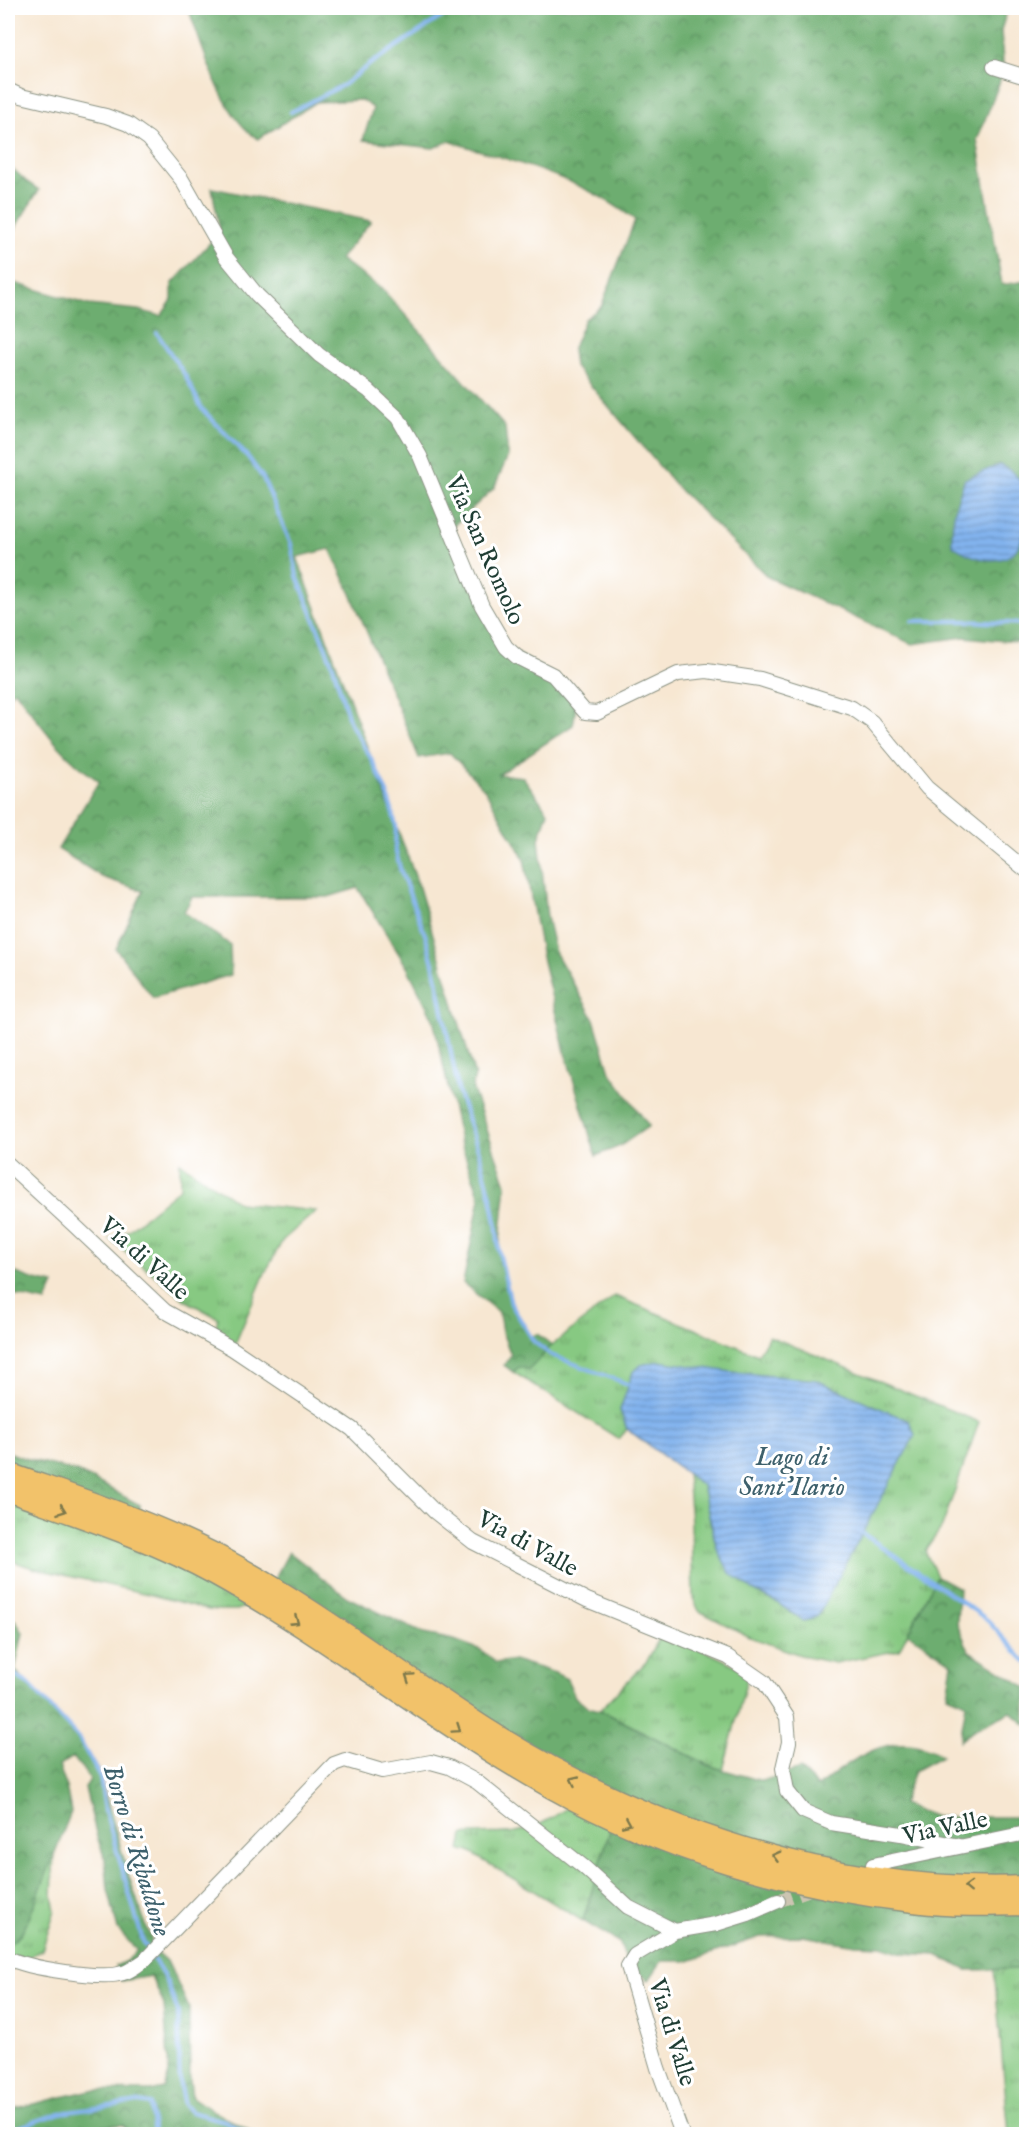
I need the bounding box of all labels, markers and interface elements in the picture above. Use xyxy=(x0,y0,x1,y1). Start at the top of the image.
street label: Via San Romolo xyxy=(437,470,531,630)
street label: Via di Valle xyxy=(92,1210,196,1308)
water label: Lago di Sant'Ilario xyxy=(739,1441,845,1504)
one-way arrow xyxy=(57,1503,67,1516)
street label: Via di Valle xyxy=(470,1503,583,1585)
one-way arrow xyxy=(288,1614,299,1625)
one-way arrow xyxy=(405,1673,416,1684)
one-way arrow xyxy=(450,1722,461,1733)
water label: Borro di Ribaldone xyxy=(95,1760,178,1941)
one-way arrow xyxy=(570,1776,581,1788)
street label: Via Valle xyxy=(899,1804,991,1853)
one-way arrow xyxy=(621,1816,632,1828)
one-way arrow xyxy=(771,1851,781,1864)
one-way arrow xyxy=(964,1880,973,1893)
street label: Via di Valle xyxy=(640,1974,703,2090)

